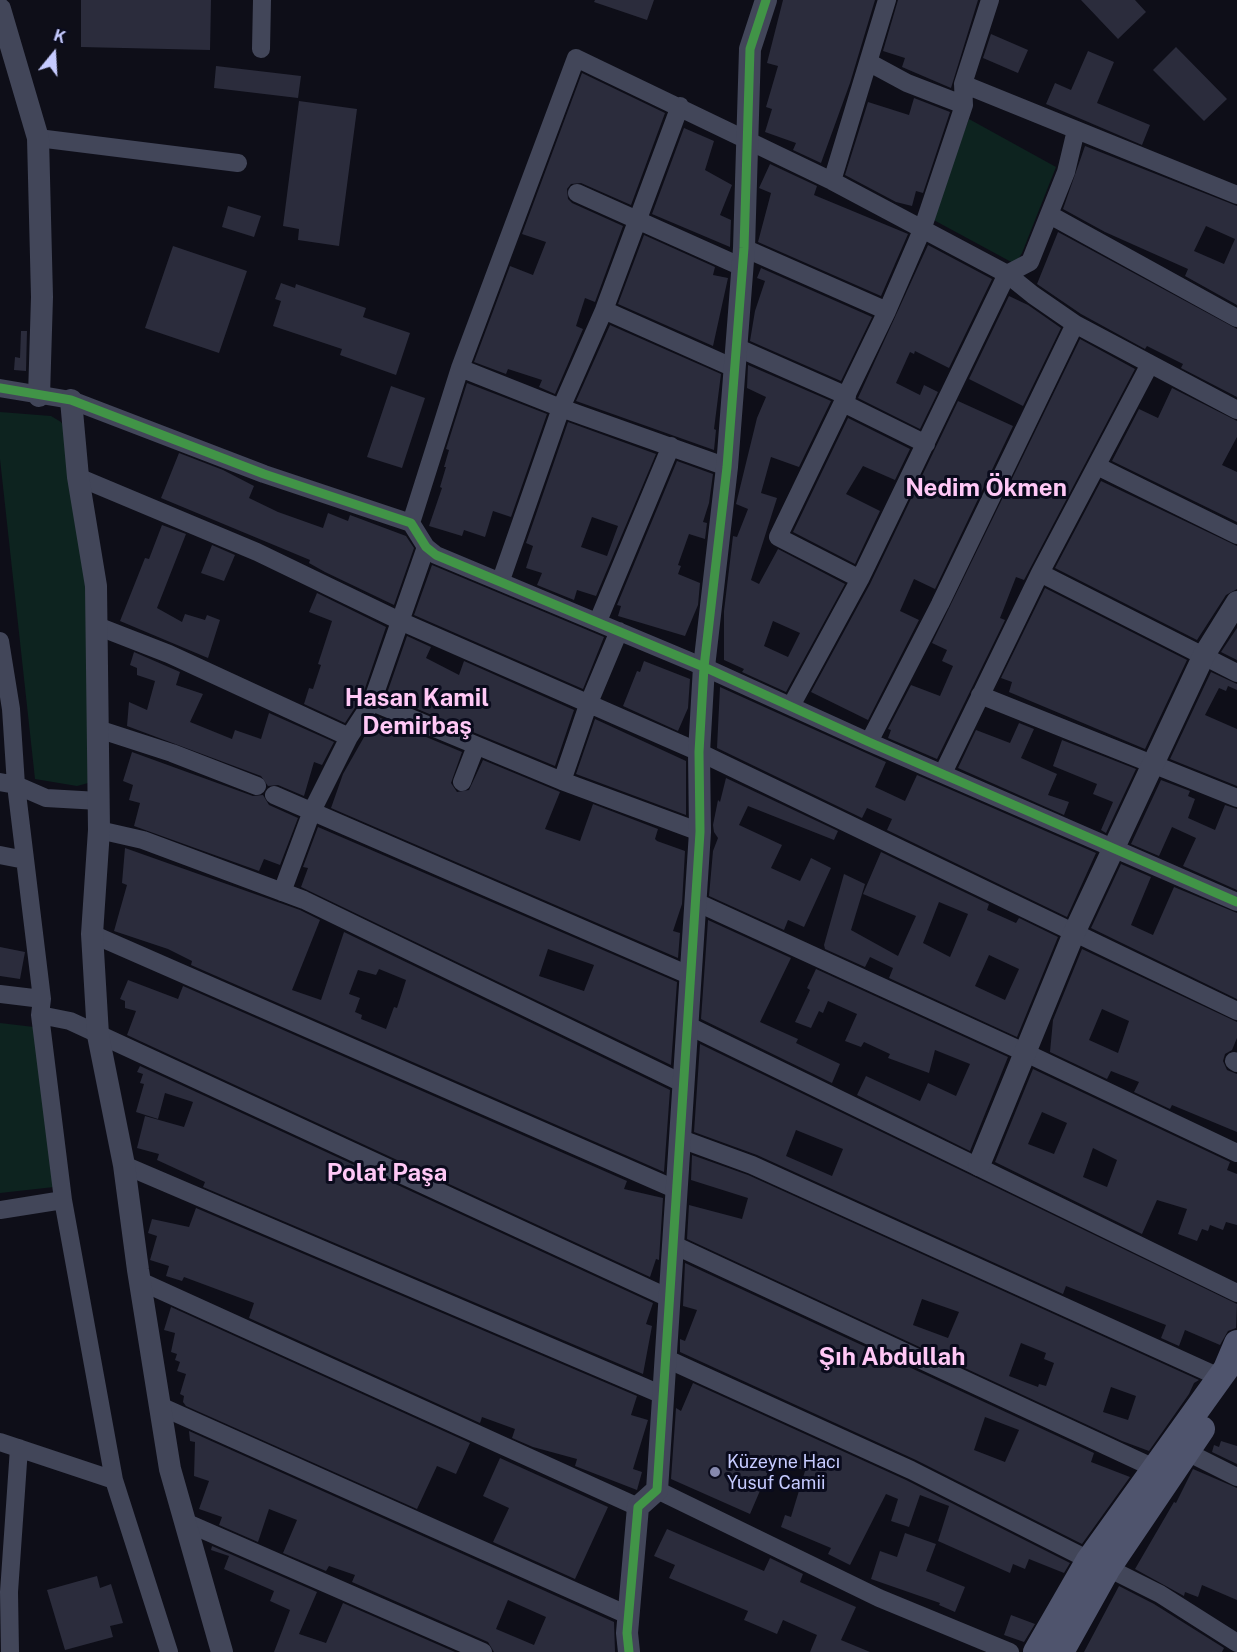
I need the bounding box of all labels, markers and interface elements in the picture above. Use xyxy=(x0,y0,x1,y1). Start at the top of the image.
north arrow xyxy=(24,24,84,84)
text: K xyxy=(51,26,68,47)
district label: Nedim Ökmen xyxy=(905,475,1067,503)
district label: Hasan Kamil Demirbaş xyxy=(345,685,489,741)
district label: Polat Paşa xyxy=(327,1160,447,1188)
district label: Şıh Abdullah xyxy=(819,1344,965,1372)
place label: Küzeyne Hacı Yusuf Camii xyxy=(727,1451,840,1494)
marker: Küzeyne Hacı Yusuf Camii xyxy=(708,1465,722,1479)

